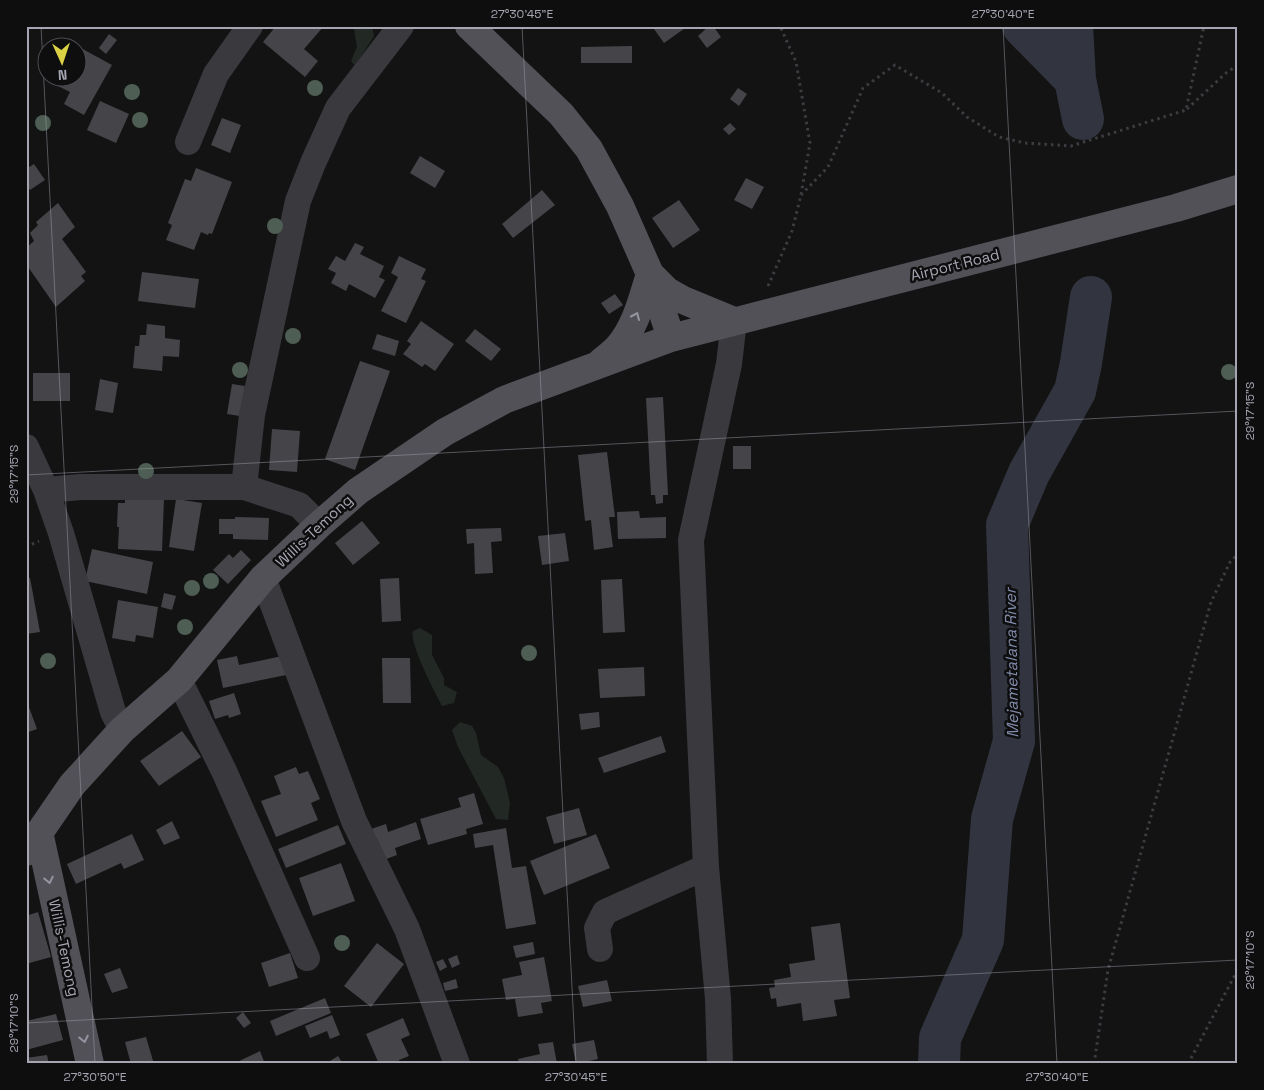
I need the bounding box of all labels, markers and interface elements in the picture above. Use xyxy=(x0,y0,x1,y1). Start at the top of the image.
text: 27°30'45"E xyxy=(491,6,553,22)
text: 27°30'40"E xyxy=(972,6,1035,22)
north arrow xyxy=(38,38,88,88)
text: N xyxy=(58,66,68,84)
street label: Airport Road xyxy=(908,244,1001,285)
one-way arrow xyxy=(629,312,640,321)
text: 29°17'15"S xyxy=(1242,382,1258,440)
text: 29°17'15"S xyxy=(6,445,22,503)
street label: Willis-Temong xyxy=(271,490,356,571)
water label: Mejametalana River xyxy=(1000,586,1023,738)
one-way arrow xyxy=(43,875,54,884)
street label: Willis-Temong xyxy=(45,898,84,998)
text: 29°17'10"S xyxy=(1242,930,1258,990)
text: 29°17'10"S xyxy=(6,993,22,1053)
one-way arrow xyxy=(78,1034,89,1043)
text: 27°30'50"E xyxy=(63,1069,127,1085)
text: 27°30'45"E xyxy=(545,1069,607,1085)
text: 27°30'40"E xyxy=(1026,1069,1089,1085)

